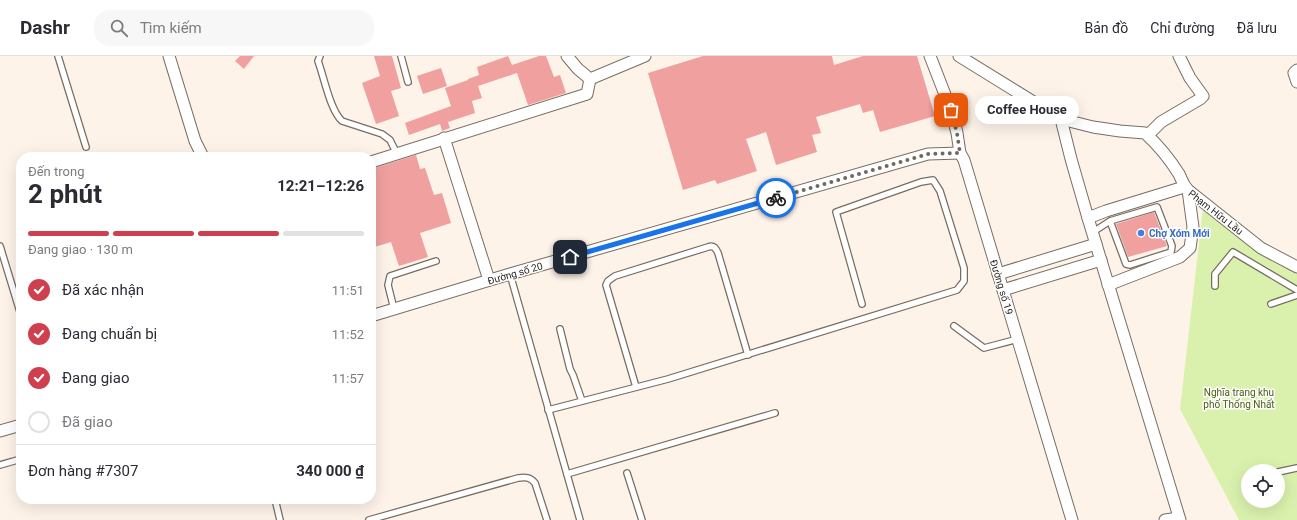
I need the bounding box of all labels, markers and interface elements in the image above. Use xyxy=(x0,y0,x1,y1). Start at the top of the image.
search box xyxy=(94,10,374,46)
text: Dashr xyxy=(20,16,70,39)
icon: search xyxy=(108,17,130,39)
text: Tìm kiếm xyxy=(140,19,202,37)
text: Bản đồ xyxy=(1084,20,1128,36)
text: Chỉ đường xyxy=(1150,20,1215,36)
text: Đã lưu xyxy=(1237,20,1277,36)
pin xyxy=(934,93,968,127)
callout: Coffee House xyxy=(975,96,1079,124)
icon: bag xyxy=(940,99,962,121)
text: Coffee House xyxy=(987,102,1067,117)
text: Đến trong xyxy=(28,164,84,179)
text: 12:21–12:26 xyxy=(277,177,364,195)
courier xyxy=(756,178,796,218)
text: 2 phút xyxy=(28,179,102,209)
icon: bike xyxy=(765,187,787,209)
street label: Phạm Hữu Lầu xyxy=(1186,188,1245,238)
marker: Chợ Xóm Mới xyxy=(1136,228,1146,238)
place label: Chợ Xóm Mới xyxy=(1149,228,1210,239)
pin xyxy=(553,240,587,274)
text: Đang giao · 130 m xyxy=(28,242,133,257)
icon: home xyxy=(559,246,581,268)
street label: Đường số 19 xyxy=(988,258,1016,316)
street label: Đường số 20 xyxy=(486,259,544,287)
icon: check xyxy=(28,279,50,301)
text: Đã xác nhận xyxy=(62,281,144,299)
text: 11:51 xyxy=(332,283,364,298)
icon: check xyxy=(28,323,50,345)
text: Đang chuẩn bị xyxy=(62,325,157,343)
text: 11:52 xyxy=(332,327,364,342)
icon: check xyxy=(28,367,50,389)
text: Đang giao xyxy=(62,369,129,387)
text: 11:57 xyxy=(332,371,364,386)
park label: Nghĩa trang khu phố Thống Nhất xyxy=(1203,387,1275,410)
text: Đã giao xyxy=(62,413,113,431)
text: Đơn hàng #7307 xyxy=(28,462,138,480)
text: 340 000 ₫ xyxy=(296,462,364,480)
map controls xyxy=(1241,464,1285,508)
button: locate xyxy=(1241,464,1285,508)

